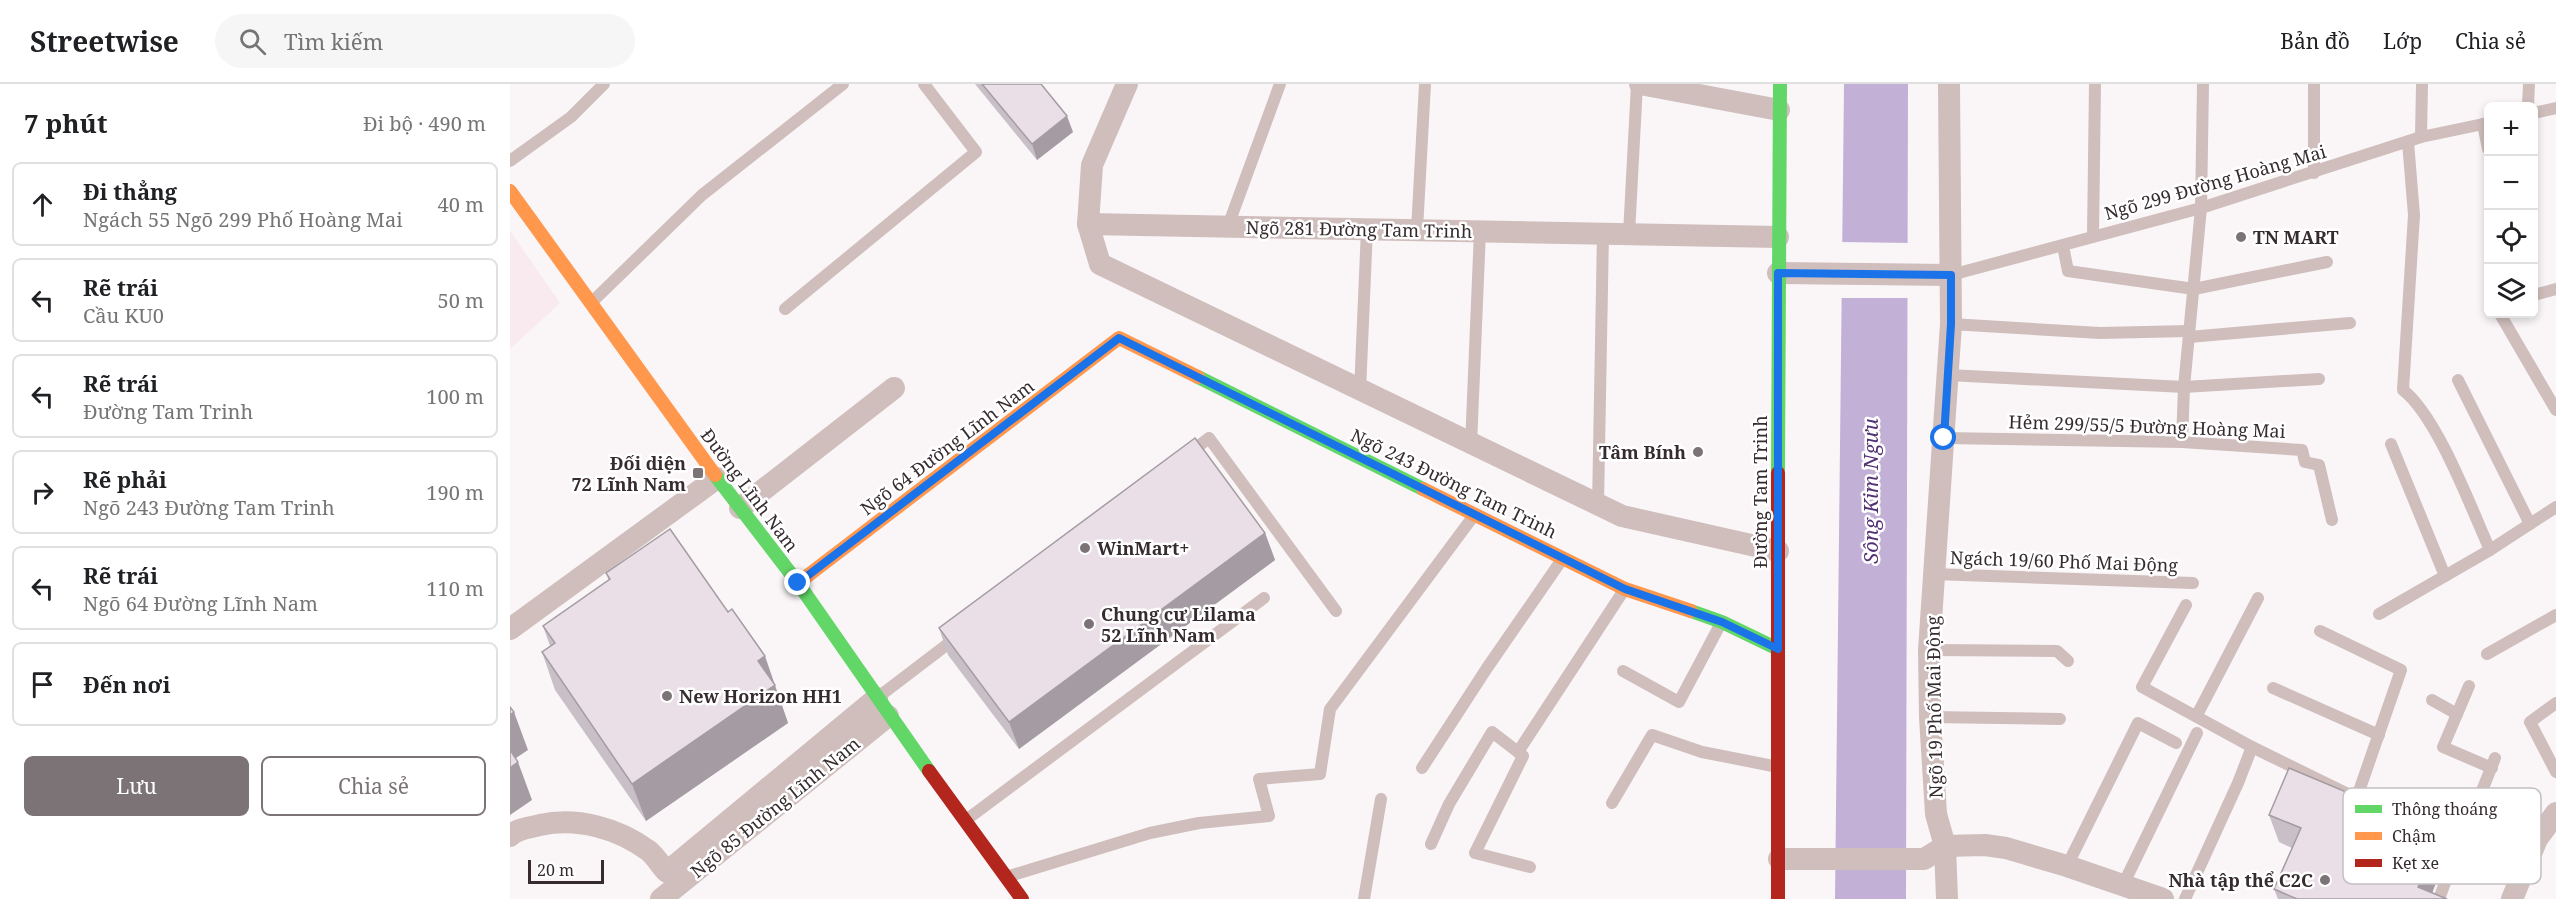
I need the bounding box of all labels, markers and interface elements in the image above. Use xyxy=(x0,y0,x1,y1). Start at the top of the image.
search box xyxy=(215,14,635,68)
text: Streetwise xyxy=(30,22,179,60)
icon: search xyxy=(236,25,269,58)
text: Tìm kiếm xyxy=(284,26,383,56)
text: Bản đồ xyxy=(2280,27,2350,55)
text: Lớp xyxy=(2383,27,2422,55)
text: Chia sẻ xyxy=(2455,27,2526,55)
map controls xyxy=(2484,102,2538,318)
button: + xyxy=(2484,102,2538,156)
text: 7 phút xyxy=(24,105,107,141)
text: Đi bộ · 490 m xyxy=(363,110,486,137)
street label: Ngõ 299 Đường Hoàng Mai xyxy=(2101,139,2329,225)
button: − xyxy=(2484,156,2538,210)
text: Đi thẳng xyxy=(83,176,177,206)
icon: ahead xyxy=(26,188,59,221)
text: 40 m xyxy=(438,191,484,218)
text: Ngách 55 Ngõ 299 Phố Hoàng Mai xyxy=(83,206,403,233)
button: locate xyxy=(2484,210,2538,264)
street label: Ngõ 281 Đường Tam Trinh xyxy=(1246,215,1472,243)
place label: TN MART xyxy=(2253,225,2339,249)
marker: TN MART xyxy=(2234,230,2248,244)
button: layers xyxy=(2484,264,2538,318)
text: Rẽ trái xyxy=(83,272,158,302)
icon: left xyxy=(26,284,59,317)
text: 50 m xyxy=(438,287,484,314)
text: Cầu KU0 xyxy=(83,302,164,329)
text: Rẽ trái xyxy=(83,368,158,398)
street label: Ngõ 64 Đường Lĩnh Nam xyxy=(855,374,1039,520)
icon: left xyxy=(26,380,59,413)
text: 100 m xyxy=(426,383,484,410)
text: Đường Tam Trinh xyxy=(83,398,253,425)
street label: Hẻm 299/55/5 Đường Hoàng Mai xyxy=(2008,409,2286,443)
street label: Đường Tam Trinh xyxy=(1748,415,1772,569)
water label: Sông Kim Ngưu xyxy=(1857,418,1884,564)
street label: Ngõ 243 Đường Tam Trinh xyxy=(1347,423,1561,543)
street label: Đường Lĩnh Nam xyxy=(696,424,804,556)
route start xyxy=(1930,424,1956,450)
place label: Tâm Bính xyxy=(1599,440,1686,464)
marker: Tâm Bính xyxy=(1691,445,1705,459)
place label: Đối diện 72 Lĩnh Nam xyxy=(571,451,686,496)
text: Rẽ phải xyxy=(83,464,167,494)
marker: Đối diện 72 Lĩnh Nam xyxy=(691,466,705,480)
icon: right xyxy=(26,476,59,509)
text: 190 m xyxy=(426,479,484,506)
text: Ngõ 243 Đường Tam Trinh xyxy=(83,494,335,521)
place label: WinMart+ xyxy=(1097,536,1189,560)
marker: WinMart+ xyxy=(1078,541,1092,555)
street label: Ngách 19/60 Phố Mai Động xyxy=(1950,545,2179,577)
text: Rẽ trái xyxy=(83,560,158,590)
route end xyxy=(784,569,810,595)
icon: left xyxy=(26,572,59,605)
text: 110 m xyxy=(426,575,484,602)
text: Ngõ 64 Đường Lĩnh Nam xyxy=(83,590,318,617)
place label: Chung cư Lilama 52 Lĩnh Nam xyxy=(1101,602,1256,647)
street label: Ngõ 19 Phố Mai Động xyxy=(1920,615,1948,799)
marker: Chung cư Lilama 52 Lĩnh Nam xyxy=(1082,617,1096,631)
icon: arrive xyxy=(26,668,59,701)
text: Đến nơi xyxy=(83,669,170,699)
place label: New Horizon HH1 xyxy=(679,684,842,708)
marker: New Horizon HH1 xyxy=(660,689,674,703)
street label: Ngõ 85 Đường Lĩnh Nam xyxy=(685,731,865,883)
button: Lưu xyxy=(24,756,249,816)
button: Chia sẻ xyxy=(261,756,486,816)
legend xyxy=(2343,788,2541,884)
text: Thông thoáng xyxy=(2392,798,2498,820)
text: Chậm xyxy=(2392,825,2436,847)
text: Kẹt xe xyxy=(2392,852,2439,874)
scale bar xyxy=(528,857,604,884)
text: 20 m xyxy=(537,859,574,881)
place label: Nhà tập thể C2C xyxy=(2168,868,2313,892)
marker: Nhà tập thể C2C xyxy=(2318,873,2332,887)

